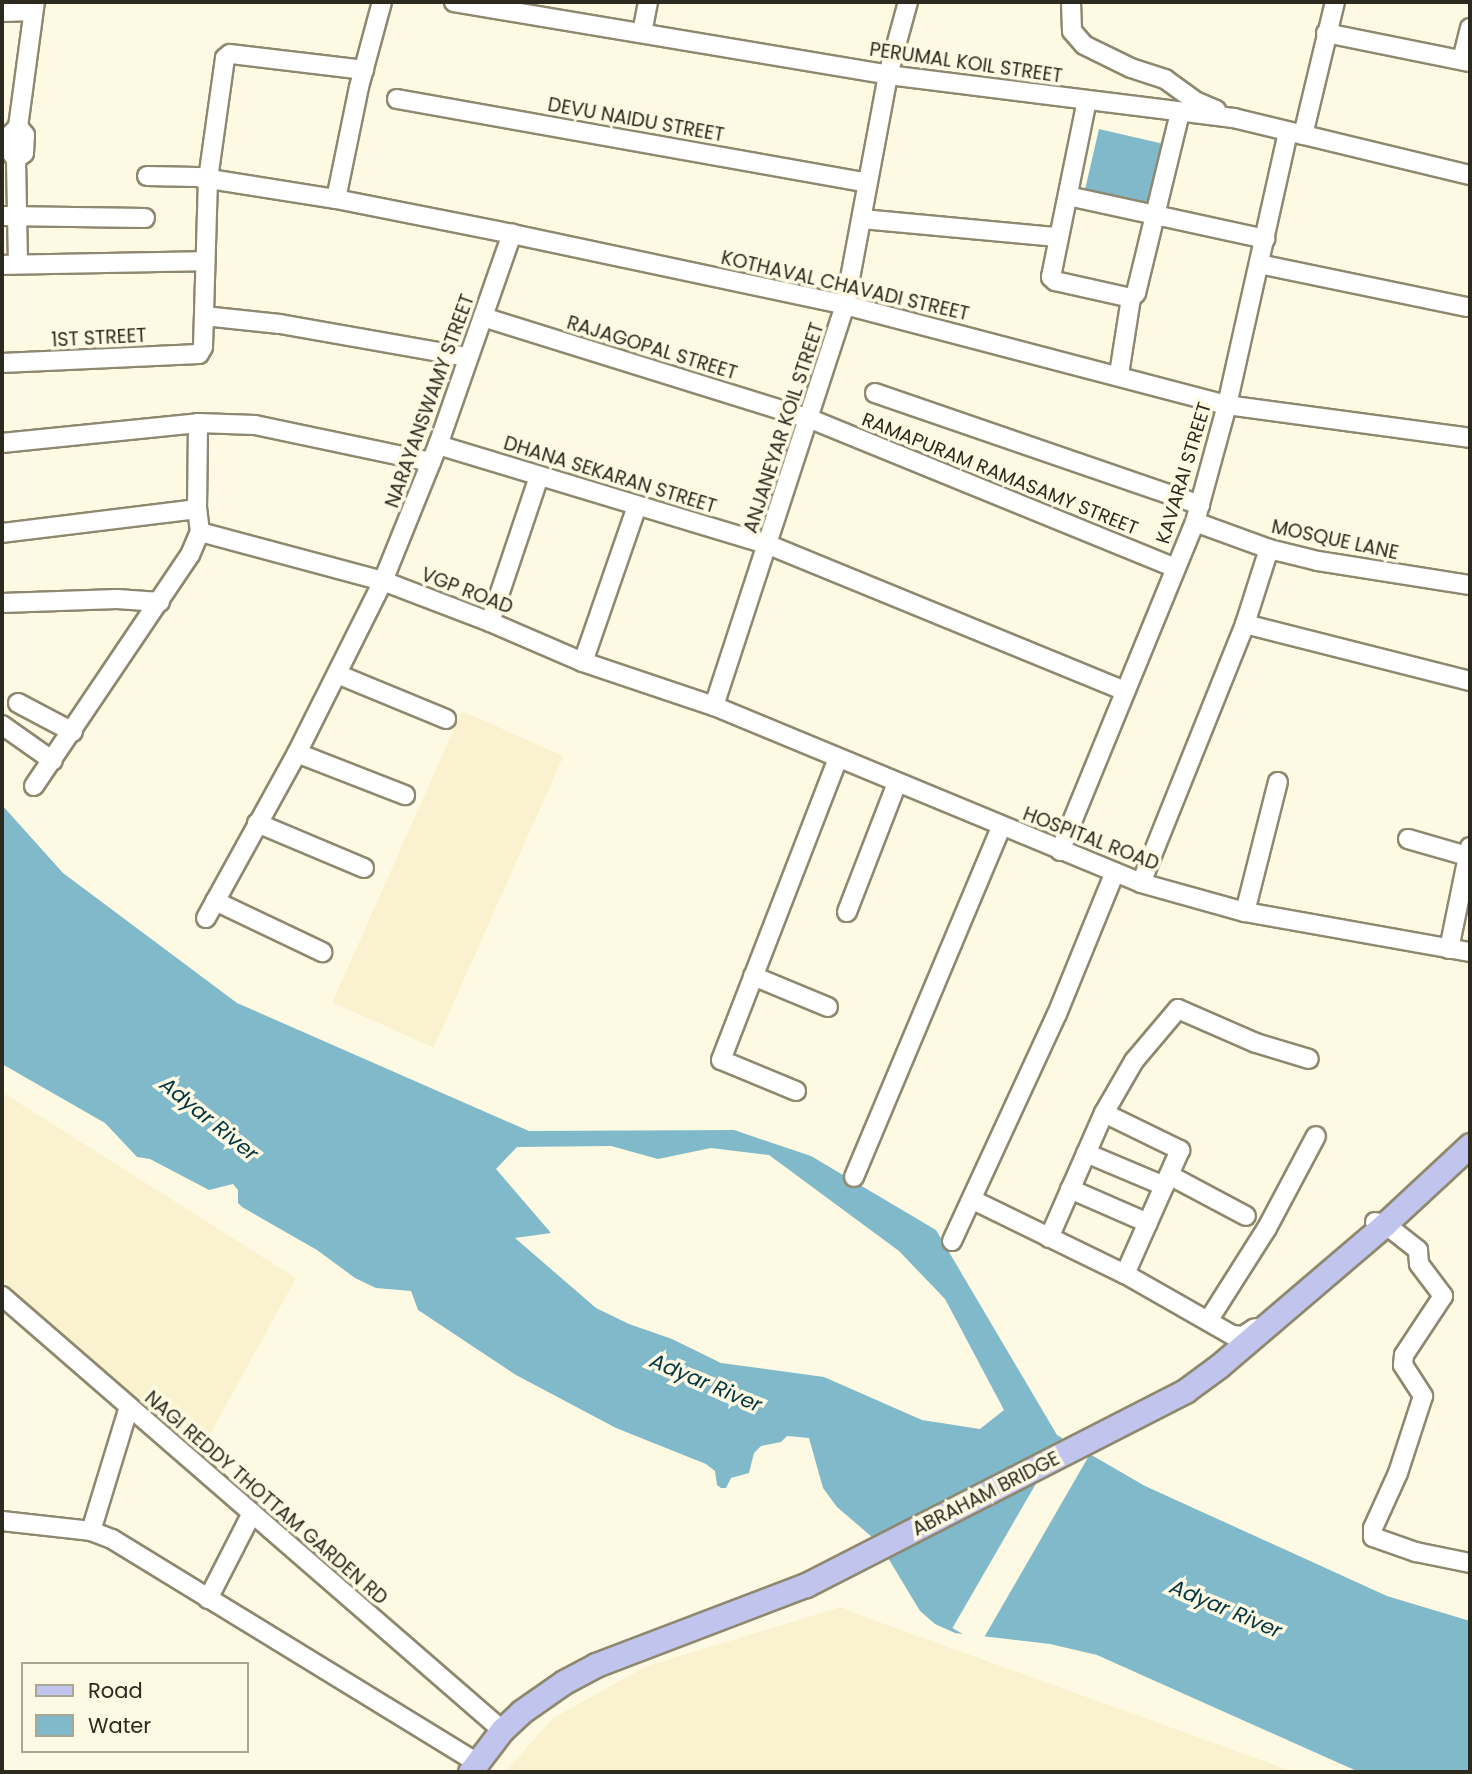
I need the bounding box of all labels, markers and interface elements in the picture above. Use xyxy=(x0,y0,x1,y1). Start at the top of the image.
street label: PERUMAL KOIL STREET xyxy=(868,38,1064,88)
street label: DEVU NAIDU STREET xyxy=(546,93,726,147)
street label: KOTHAVAL CHAVADI STREET xyxy=(719,246,971,326)
street label: NARAYANSWAMY STREET xyxy=(381,291,479,511)
street label: RAJAGOPAL STREET xyxy=(564,311,740,385)
street label: ANJANEYAR KOIL STREET xyxy=(739,320,829,536)
street label: 1ST STREET xyxy=(51,324,147,352)
street label: KAVARAI STREET xyxy=(1152,400,1216,546)
street label: RAMAPURAM RAMASAMY STREET xyxy=(859,408,1141,540)
street label: DHANA SEKARAN STREET xyxy=(501,432,719,518)
street label: MOSQUE LANE xyxy=(1269,515,1401,565)
street label: VGP ROAD xyxy=(418,563,516,619)
street label: HOSPITAL ROAD xyxy=(1020,803,1162,875)
water label: Adyar River xyxy=(155,1072,263,1166)
water label: Adyar River xyxy=(646,1348,766,1418)
street label: NAGI REDDY THOTTAM GARDEN RD xyxy=(140,1386,392,1610)
street label: ABRAHAM BRIDGE xyxy=(909,1447,1063,1541)
water label: Adyar River xyxy=(1166,1574,1286,1644)
legend xyxy=(21,1662,248,1753)
text: Road xyxy=(88,1676,143,1705)
text: Water xyxy=(88,1711,151,1740)

